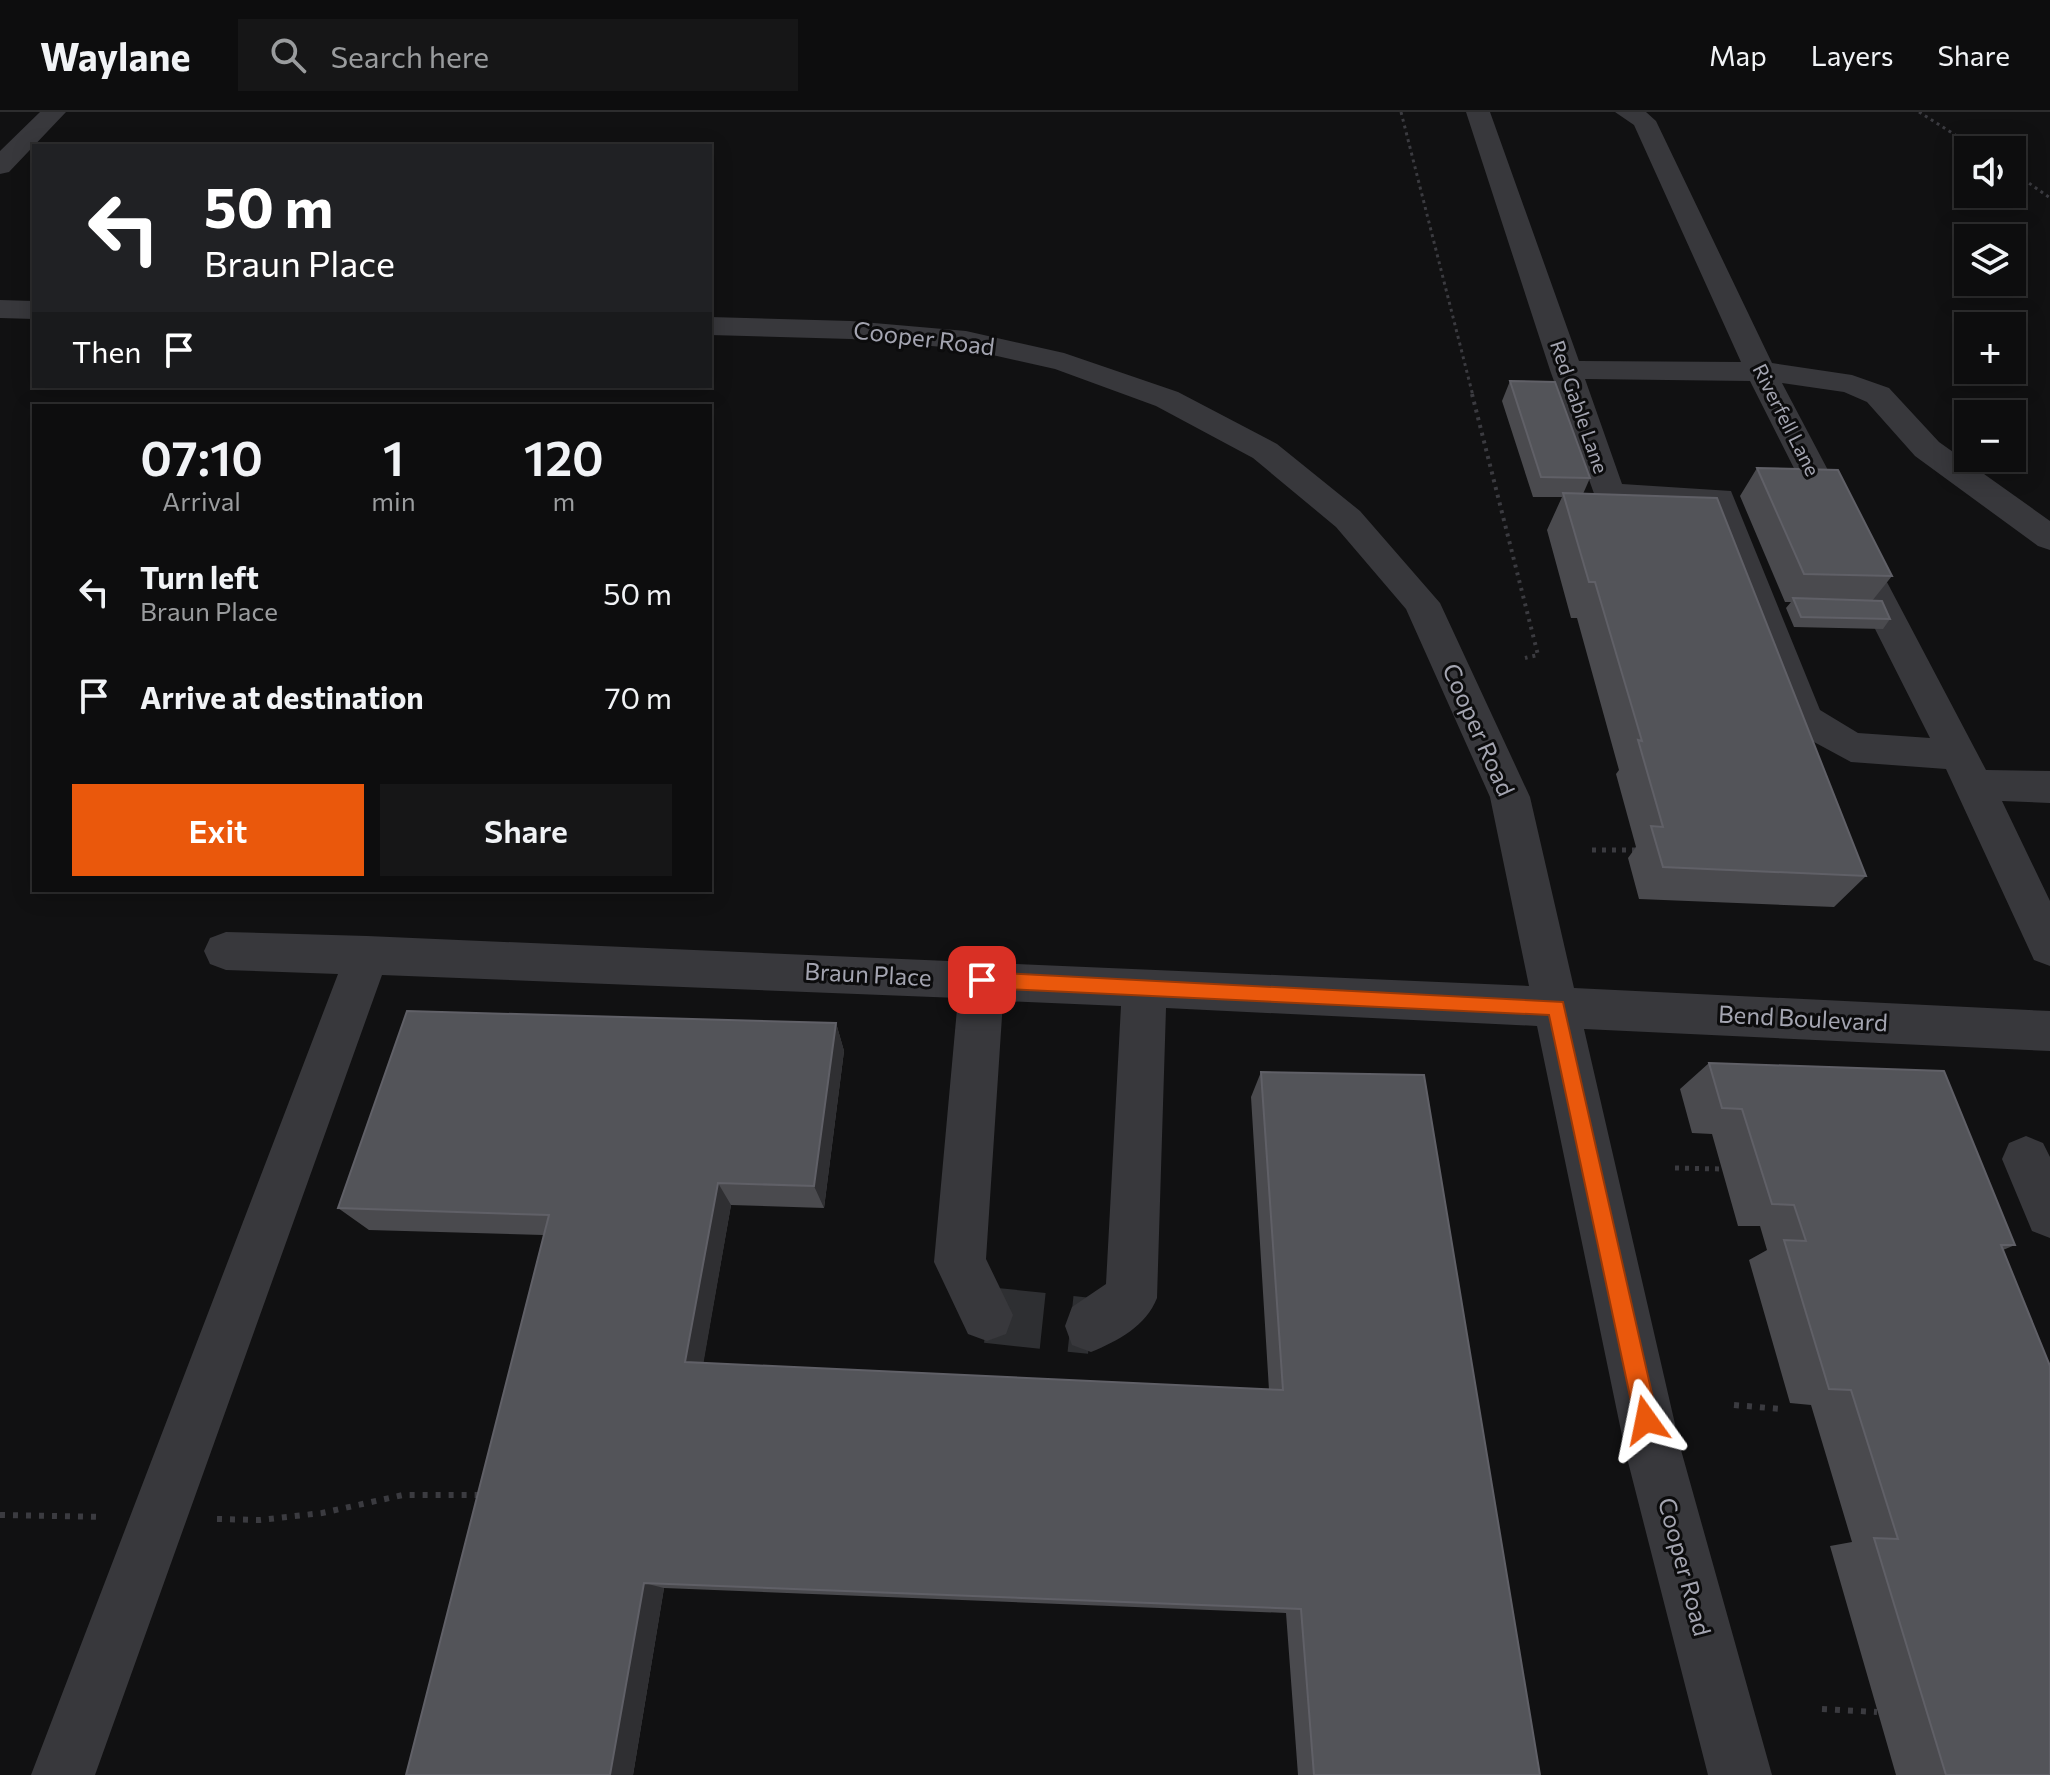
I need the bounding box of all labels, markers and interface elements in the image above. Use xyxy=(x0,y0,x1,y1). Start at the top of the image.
search box xyxy=(238,19,798,91)
text: Waylane xyxy=(40,32,190,79)
icon: search xyxy=(266,33,310,77)
text: Search here xyxy=(330,37,489,74)
text: Map xyxy=(1709,38,1767,72)
text: Layers xyxy=(1811,38,1893,72)
text: Share xyxy=(1937,38,2010,72)
map controls xyxy=(1954,136,2026,472)
button: sound xyxy=(1954,136,2026,208)
text: 50 m xyxy=(204,171,333,240)
icon: left xyxy=(72,176,176,280)
button: layers xyxy=(1954,224,2026,296)
text: Braun Place xyxy=(204,240,395,284)
button: + xyxy=(1954,312,2026,384)
street label: Cooper Road xyxy=(852,314,997,361)
icon: arrive xyxy=(157,328,201,372)
text: Then xyxy=(72,332,141,369)
street label: Red Gable Lane xyxy=(1546,337,1614,476)
street label: Riverfell Lane xyxy=(1748,359,1825,480)
button: − xyxy=(1954,400,2026,472)
text: 07:10 xyxy=(140,427,263,486)
text: 1 xyxy=(383,427,404,486)
text: 120 xyxy=(524,427,604,486)
text: Arrival xyxy=(162,485,241,516)
text: min xyxy=(371,485,416,516)
text: m xyxy=(552,485,575,516)
text: Turn left xyxy=(140,558,259,595)
icon: left xyxy=(72,570,116,614)
text: 50 m xyxy=(603,574,672,611)
text: Braun Place xyxy=(140,595,278,626)
street label: Cooper Road xyxy=(1437,659,1522,800)
icon: arrive xyxy=(72,674,116,718)
text: Arrive at destination xyxy=(140,678,424,715)
text: 70 m xyxy=(605,678,672,715)
button: Exit xyxy=(72,784,364,876)
button: Share xyxy=(380,784,672,876)
pin xyxy=(948,946,1016,1014)
street label: Braun Place xyxy=(804,956,932,991)
icon: arrive xyxy=(960,958,1004,1002)
street label: Bend Boulevard xyxy=(1718,999,1889,1036)
position arrow xyxy=(1604,1378,1688,1462)
street label: Cooper Road xyxy=(1653,1494,1718,1639)

